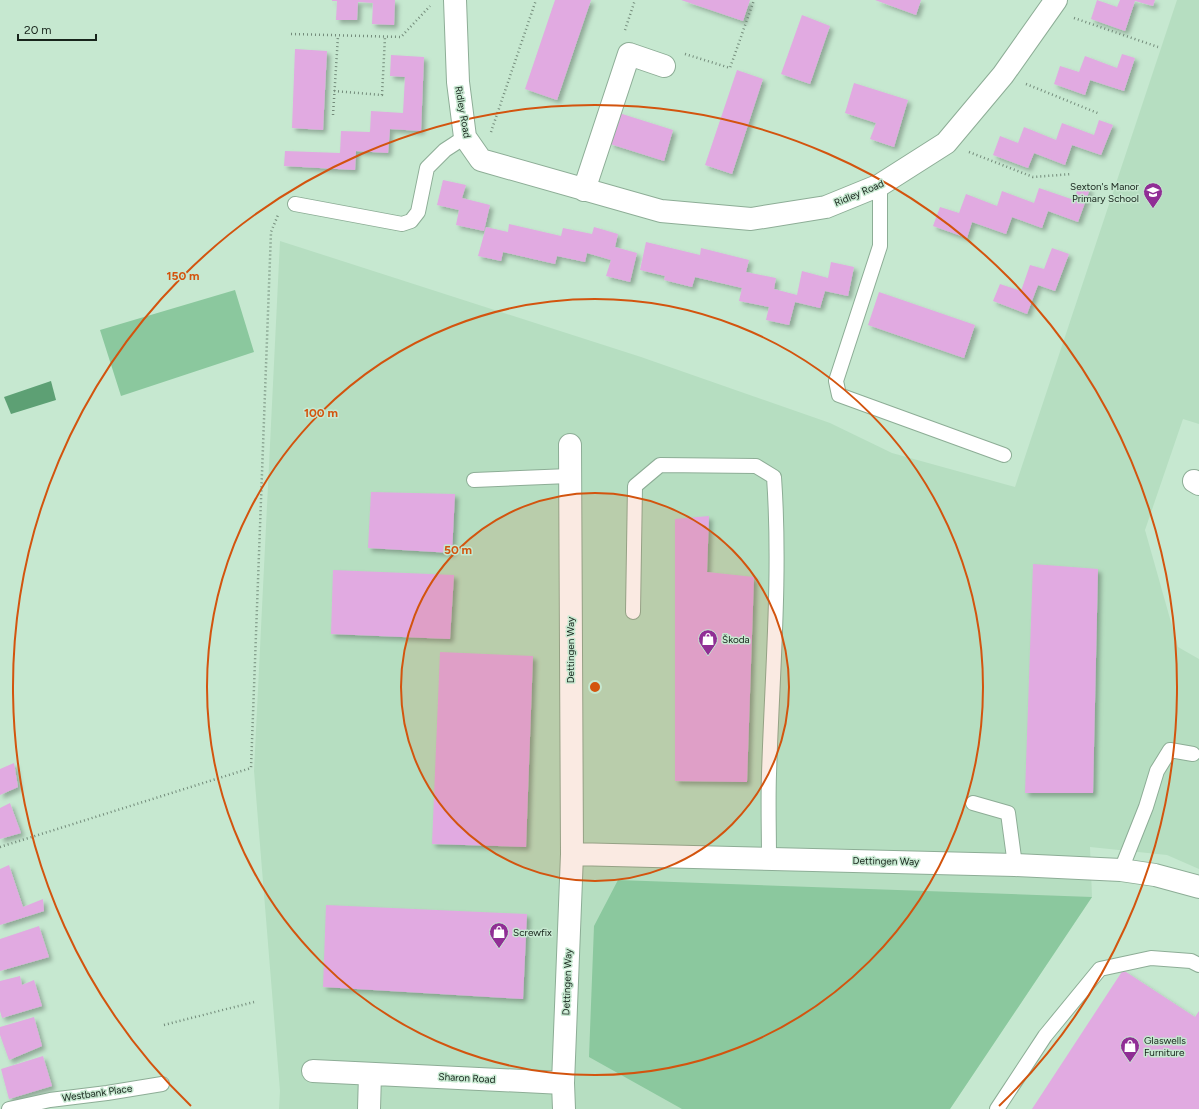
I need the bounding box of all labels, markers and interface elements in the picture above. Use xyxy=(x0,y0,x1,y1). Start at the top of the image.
scale bar xyxy=(18,16,96,42)
text: 20 m xyxy=(24,23,52,37)
street label: Ridley Road xyxy=(452,85,474,139)
street label: Ridley Road xyxy=(832,177,886,209)
place label: Sexton's Manor Primary School xyxy=(1070,180,1140,205)
school or university icon: Sexton's Manor Primary School xyxy=(1142,181,1164,209)
text: 150 m xyxy=(166,269,200,283)
text: 100 m xyxy=(304,406,338,420)
text: 50 m xyxy=(444,543,472,557)
street label: Dettingen Way xyxy=(564,616,577,683)
shop icon: Škoda xyxy=(697,628,719,656)
place label: Škoda xyxy=(722,633,750,646)
centre of rings xyxy=(588,680,602,694)
street label: Dettingen Way xyxy=(853,854,920,868)
shop icon: Screwfix xyxy=(488,921,510,949)
place label: Screwfix xyxy=(513,926,552,939)
street label: Dettingen Way xyxy=(559,948,575,1016)
place label: Glaswells Furniture xyxy=(1144,1034,1186,1059)
shop icon: Glaswells Furniture xyxy=(1119,1035,1141,1063)
street label: Sharon Road xyxy=(438,1070,496,1086)
street label: Westbank Place xyxy=(61,1082,134,1104)

